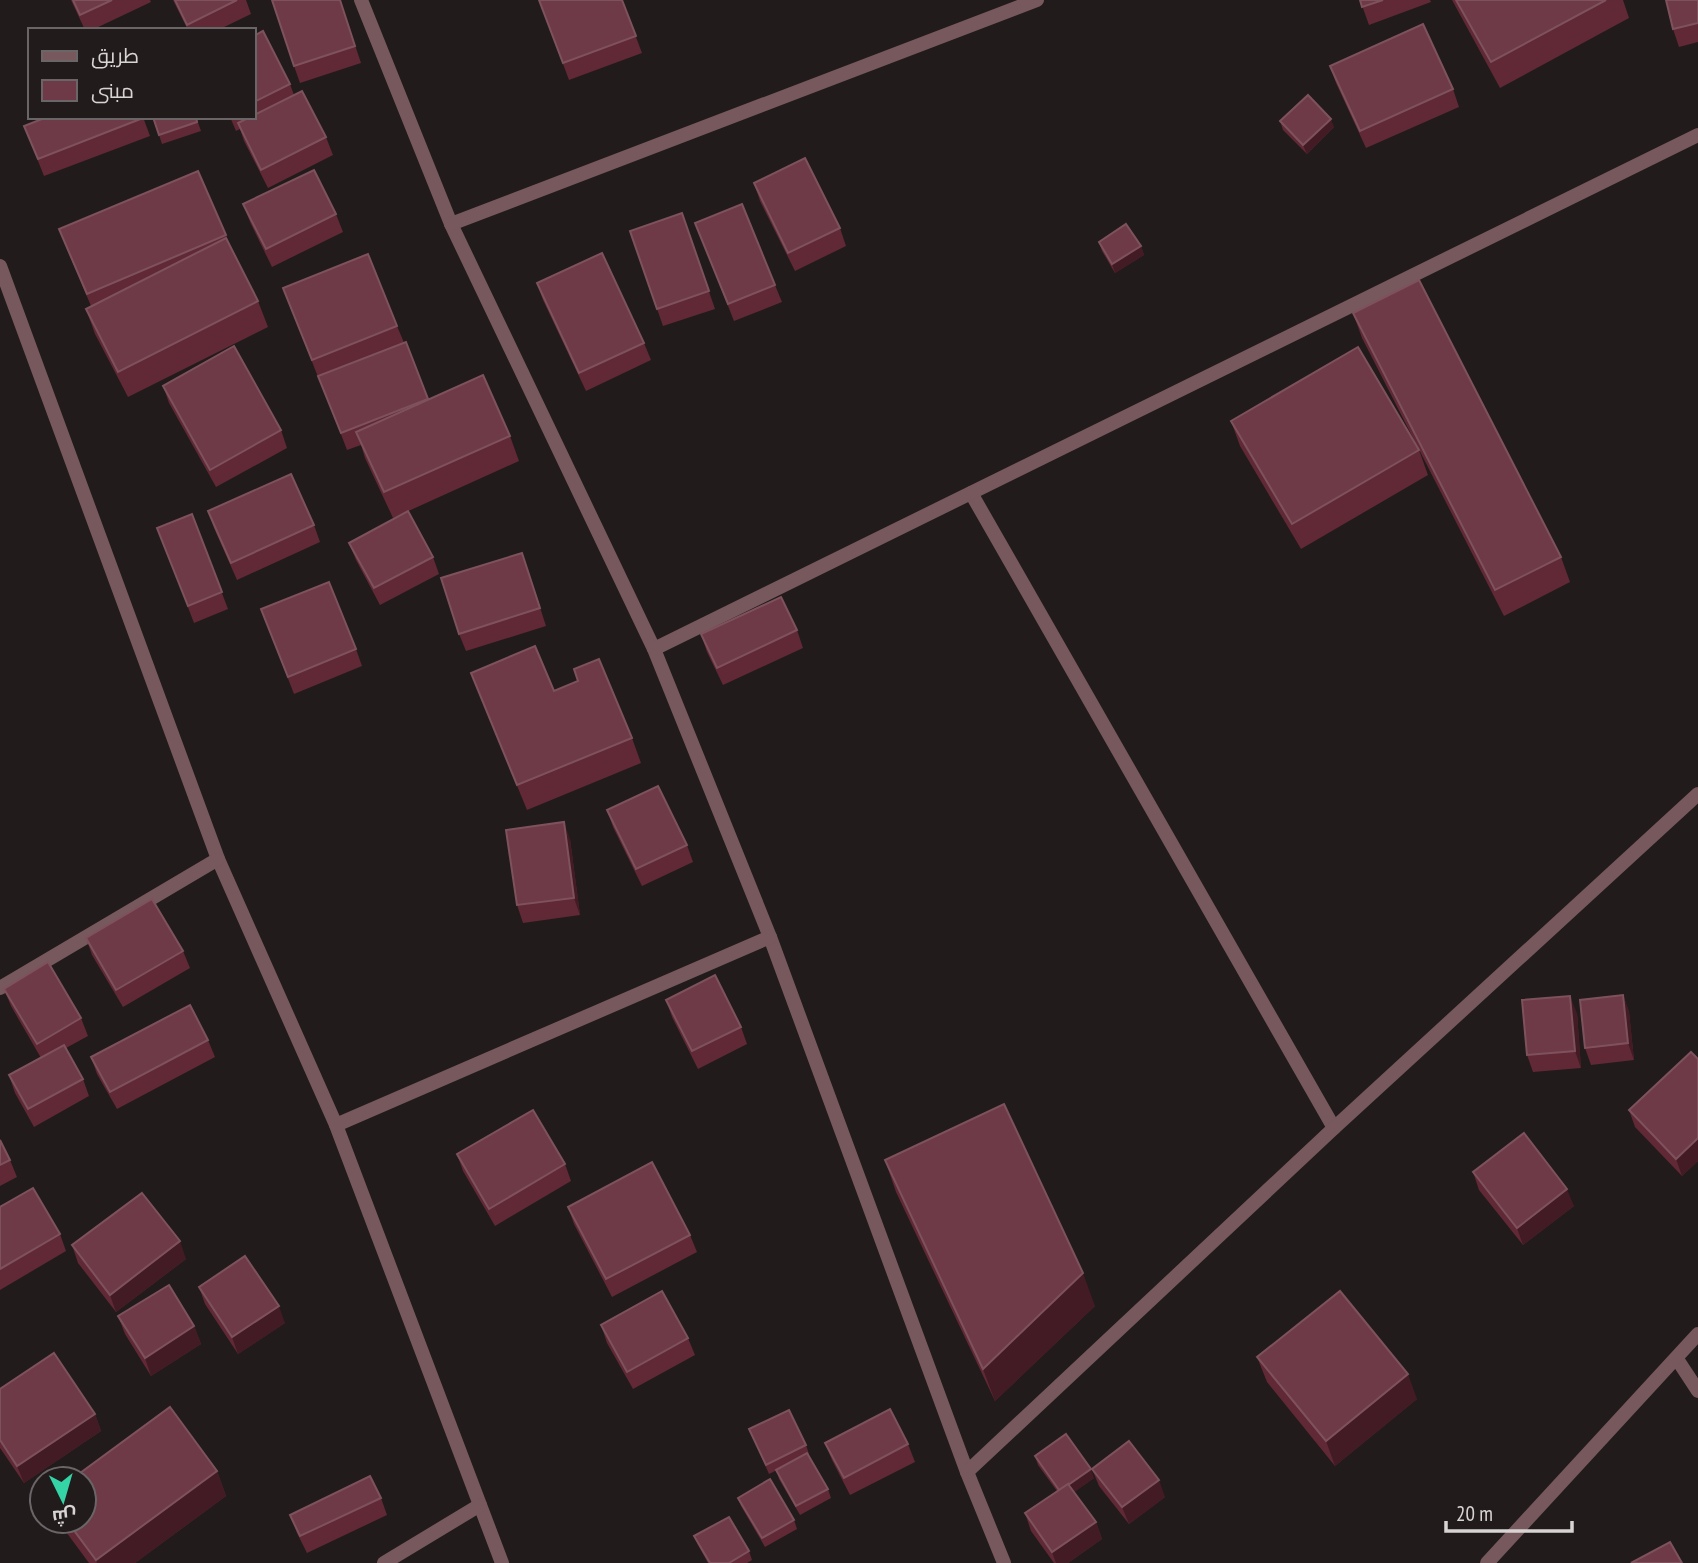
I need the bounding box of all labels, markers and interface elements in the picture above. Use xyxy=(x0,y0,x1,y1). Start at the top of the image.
legend xyxy=(28,28,256,119)
text: طريق xyxy=(91,42,139,69)
text: مبنى xyxy=(91,77,134,104)
north arrow xyxy=(28,1465,98,1535)
scale bar xyxy=(1446,1490,1572,1534)
text: 20 m xyxy=(1456,1500,1493,1527)
text: ش xyxy=(51,1504,78,1530)

